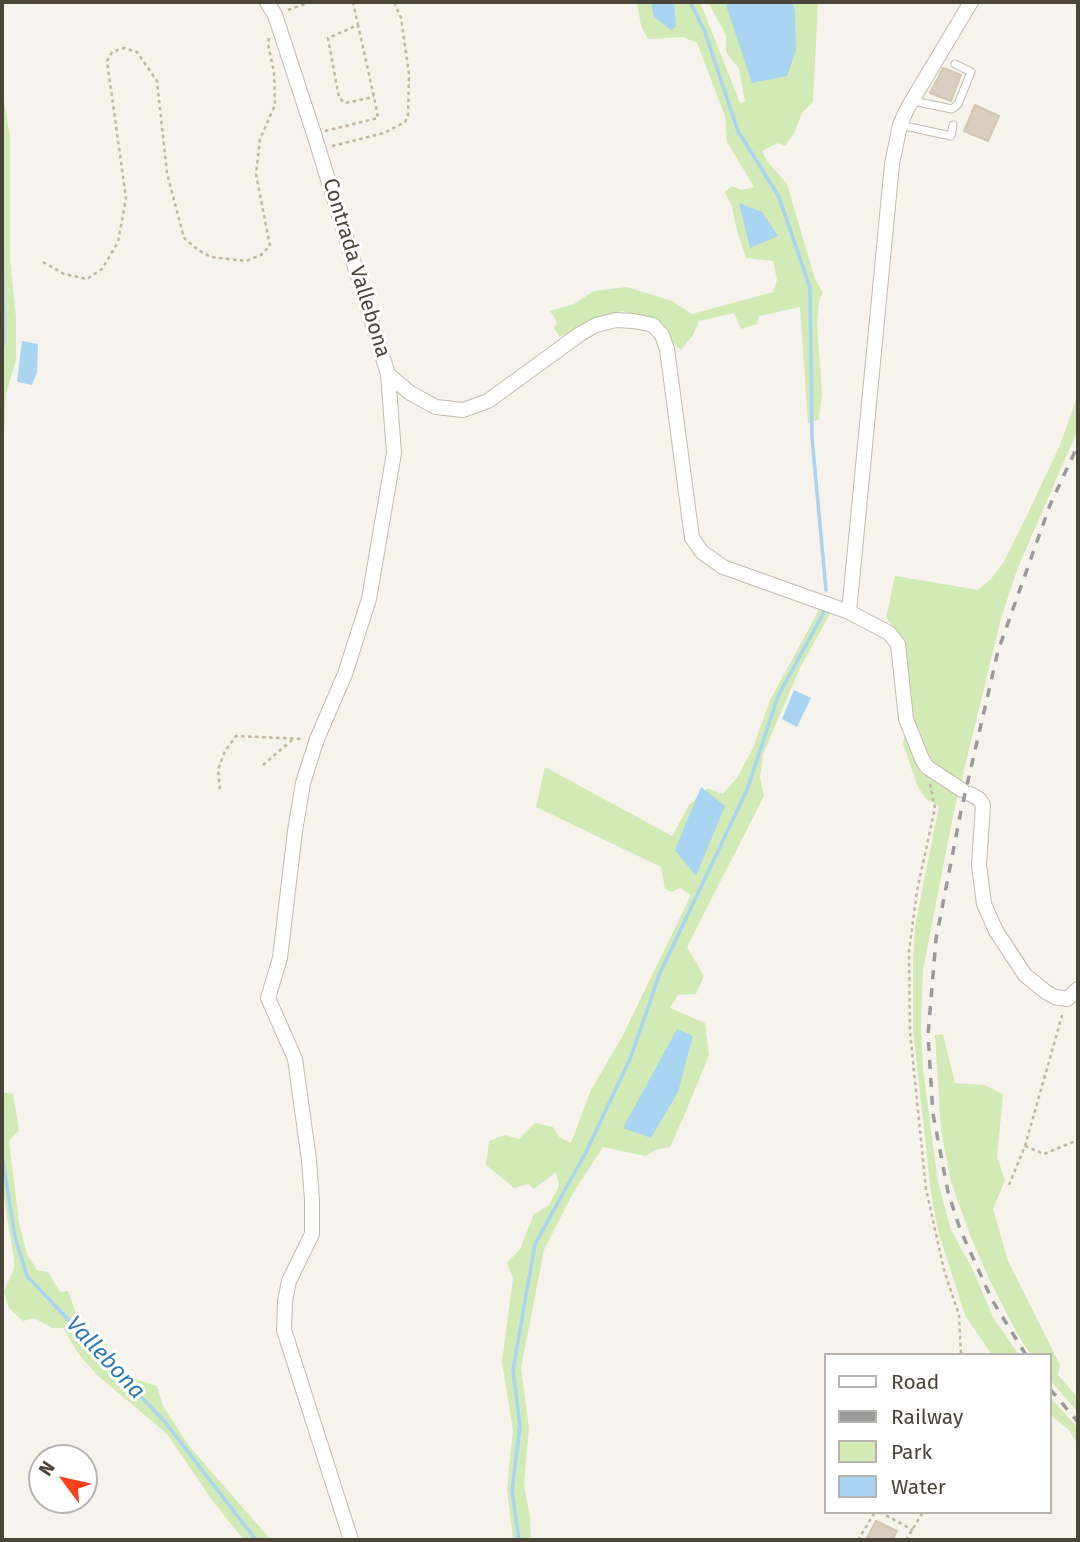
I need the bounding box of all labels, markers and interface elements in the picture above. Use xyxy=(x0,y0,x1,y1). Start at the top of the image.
street label: Contrada Vallebona xyxy=(317,175,395,361)
water label: Vallebona xyxy=(60,1311,150,1405)
legend xyxy=(824,1353,1052,1514)
text: Road xyxy=(891,1369,939,1395)
text: Railway xyxy=(891,1404,963,1430)
text: Park xyxy=(891,1439,932,1465)
north arrow xyxy=(28,1444,98,1514)
text: N xyxy=(34,1457,60,1480)
text: Water xyxy=(891,1474,946,1500)

